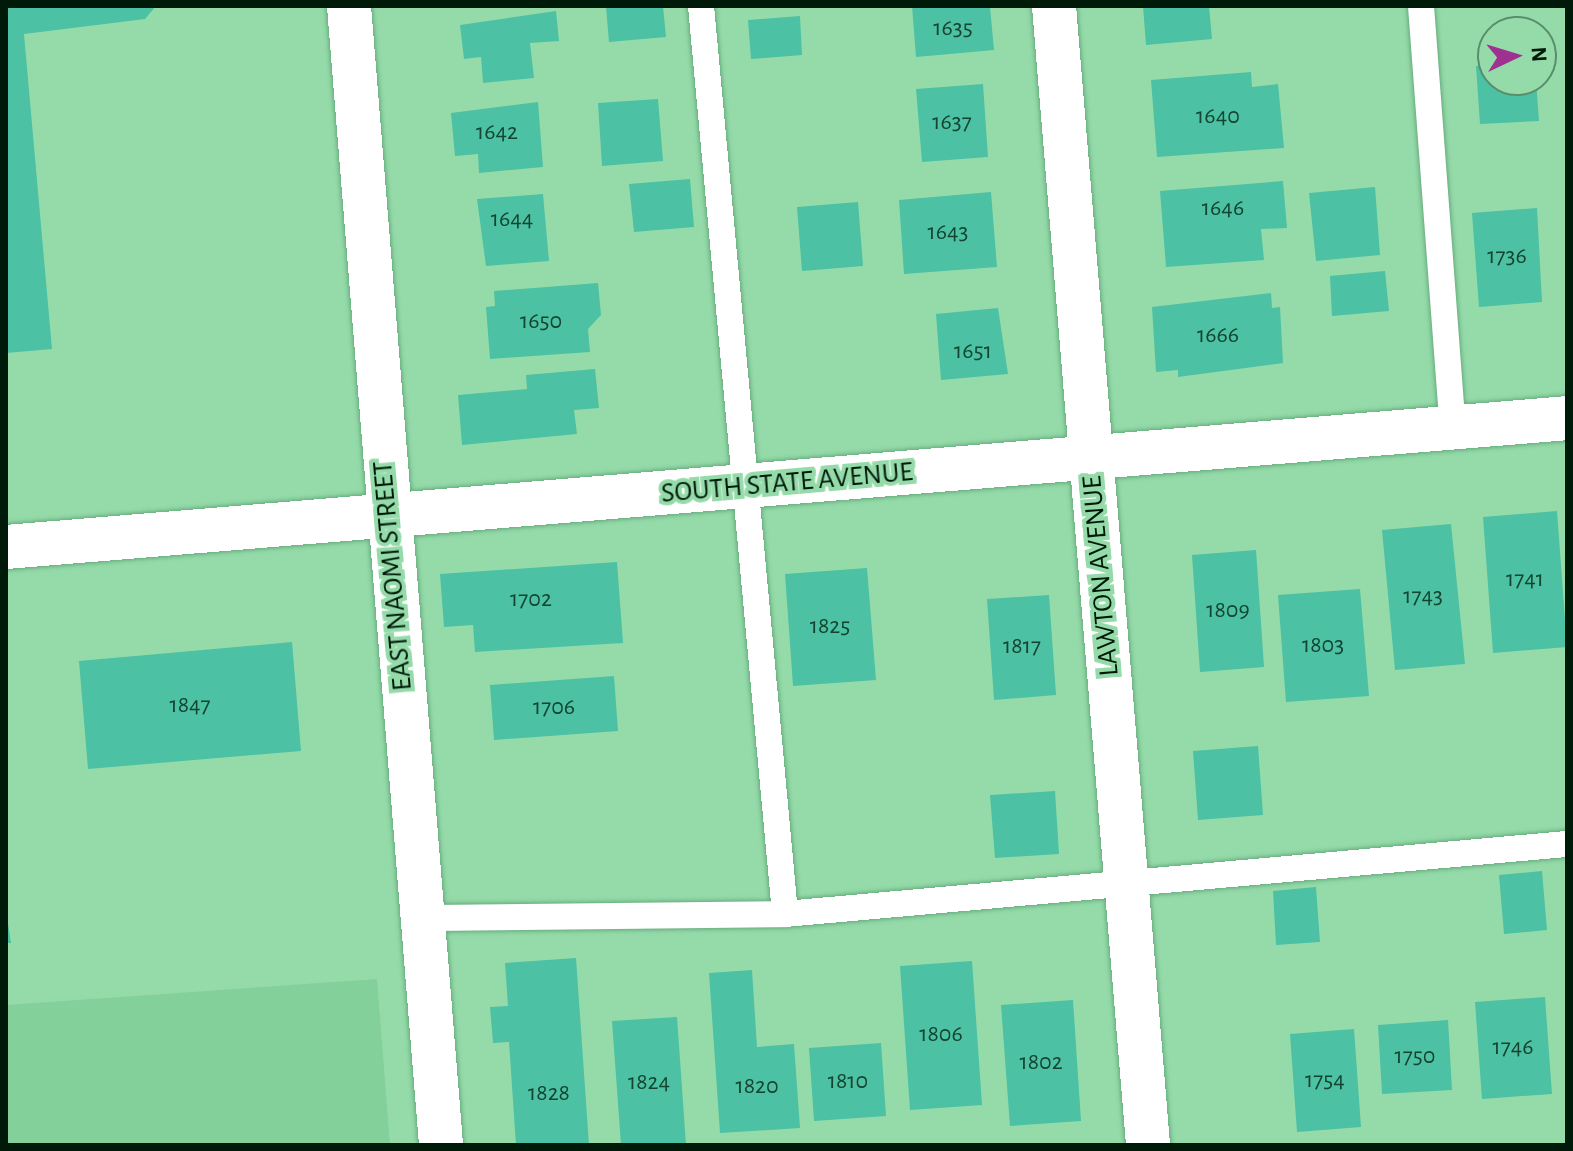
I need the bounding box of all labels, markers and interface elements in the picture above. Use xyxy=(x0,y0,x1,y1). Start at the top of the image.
house number: 1635 xyxy=(933,15,973,43)
north arrow xyxy=(1477,16,1557,96)
text: N xyxy=(1527,46,1550,63)
house number: 1640 xyxy=(1196,103,1240,131)
house number: 1637 xyxy=(932,109,972,137)
house number: 1642 xyxy=(476,119,518,147)
house number: 1646 xyxy=(1202,195,1244,223)
house number: 1644 xyxy=(491,206,533,234)
house number: 1643 xyxy=(928,219,968,247)
house number: 1736 xyxy=(1487,243,1527,271)
house number: 1650 xyxy=(520,308,562,336)
house number: 1666 xyxy=(1197,322,1239,350)
house number: 1651 xyxy=(954,338,992,366)
street label: SOUTH STATE AVENUE xyxy=(660,455,914,511)
street label: EAST NAOMI STREET xyxy=(366,460,420,692)
street label: LAWTON AVENUE xyxy=(1075,474,1127,678)
house number: 1741 xyxy=(1506,566,1544,594)
house number: 1743 xyxy=(1403,583,1443,611)
house number: 1702 xyxy=(510,586,552,614)
house number: 1809 xyxy=(1206,597,1250,625)
house number: 1825 xyxy=(810,613,850,641)
house number: 1803 xyxy=(1302,632,1344,660)
house number: 1817 xyxy=(1003,633,1041,661)
house number: 1847 xyxy=(169,692,211,720)
house number: 1706 xyxy=(533,694,575,722)
house number: 1806 xyxy=(919,1021,963,1049)
house number: 1746 xyxy=(1492,1034,1534,1062)
house number: 1750 xyxy=(1395,1043,1435,1071)
house number: 1802 xyxy=(1019,1049,1063,1077)
house number: 1754 xyxy=(1305,1067,1345,1095)
house number: 1810 xyxy=(828,1068,868,1096)
house number: 1824 xyxy=(628,1069,670,1097)
house number: 1820 xyxy=(735,1073,779,1101)
house number: 1828 xyxy=(528,1080,570,1108)

